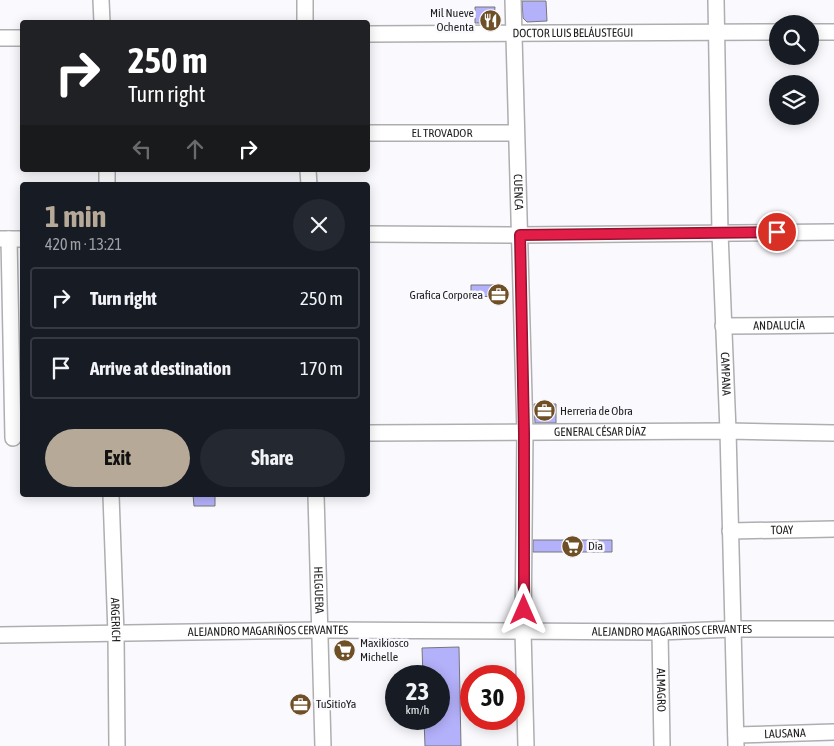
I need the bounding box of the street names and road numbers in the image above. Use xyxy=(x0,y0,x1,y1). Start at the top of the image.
street label: DOCTOR LUIS BELÁUSTEGUI xyxy=(513,26,633,40)
street label: EL TROVADOR xyxy=(412,126,472,140)
street label: CUENCA xyxy=(511,174,526,210)
street label: ANDALUCÍA xyxy=(753,318,805,333)
street label: CAMPANA xyxy=(718,352,734,396)
street label: GENERAL CÉSAR DÍAZ xyxy=(554,424,647,439)
street label: TOAY xyxy=(771,523,794,537)
street label: HELGUERA xyxy=(311,566,326,614)
street label: ARGERICH xyxy=(108,597,123,642)
street label: ALEJANDRO MAGARIÑOS CERVANTES xyxy=(592,622,752,639)
street label: ALEJANDRO MAGARIÑOS CERVANTES xyxy=(188,623,348,639)
street label: ALMAGRO xyxy=(654,668,668,712)
street label: LAUSANA xyxy=(764,726,806,741)

